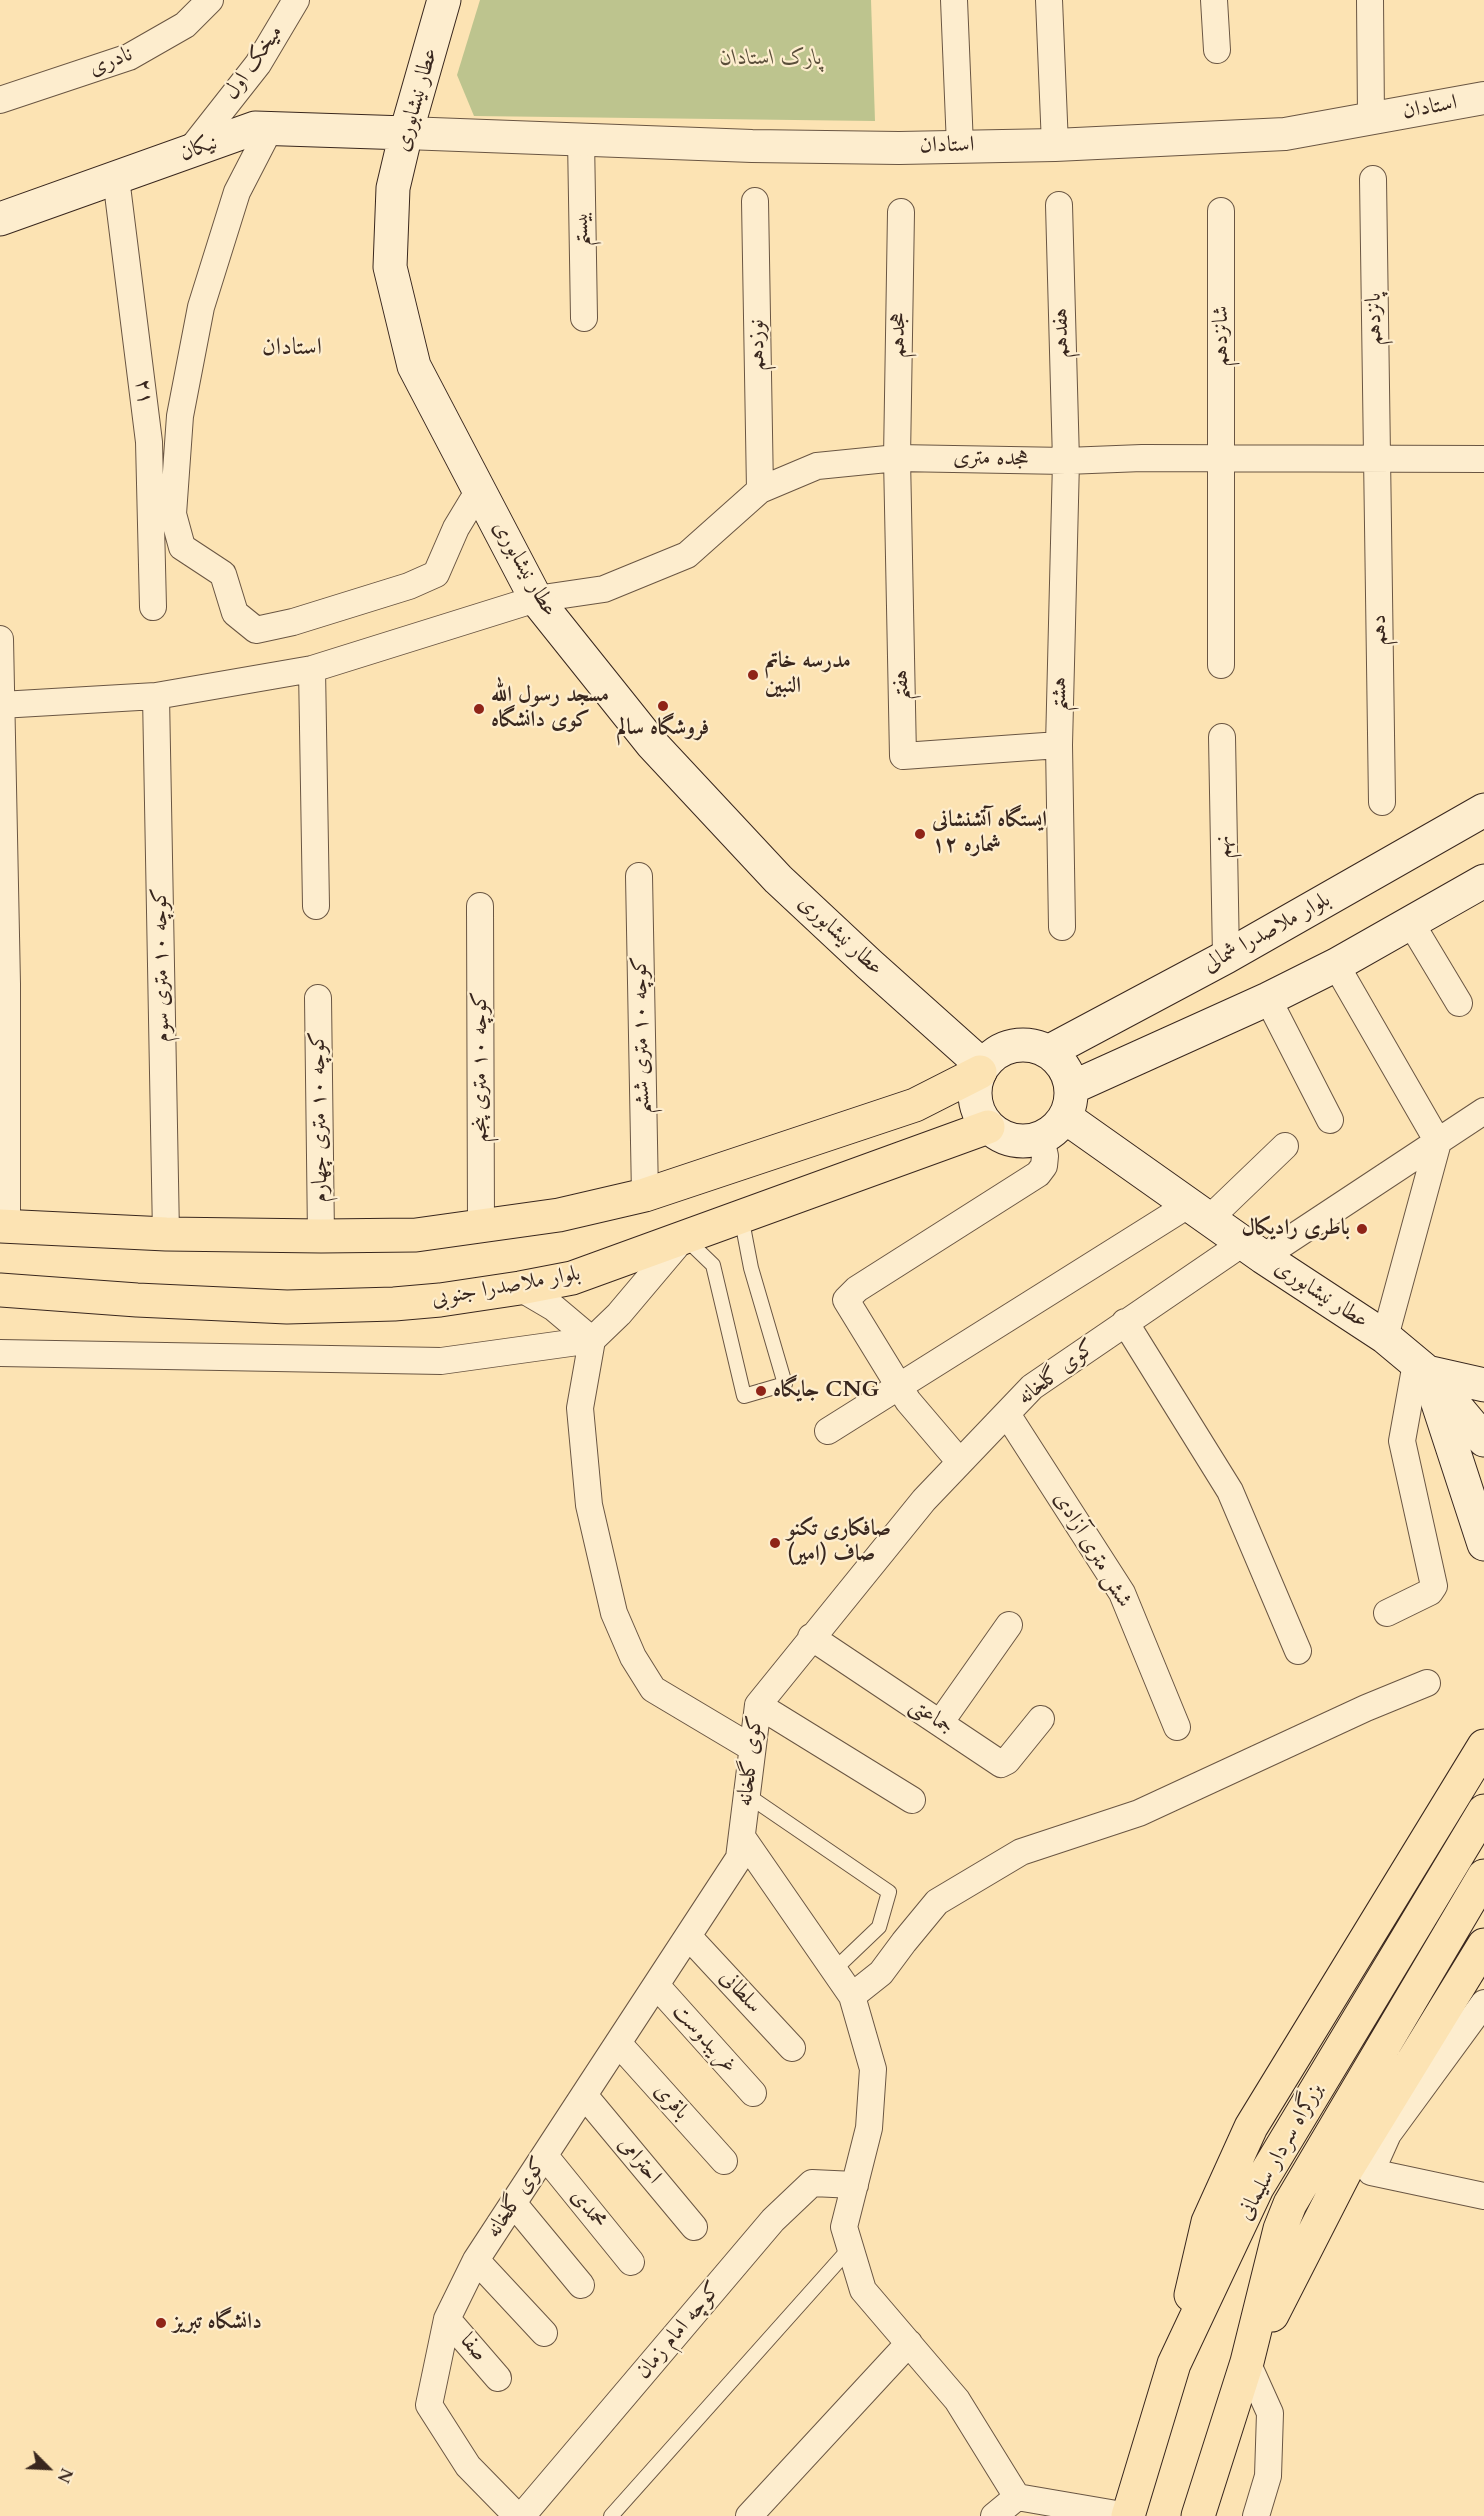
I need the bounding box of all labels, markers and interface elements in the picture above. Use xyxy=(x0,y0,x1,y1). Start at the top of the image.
street label: میخک اول xyxy=(219,21,289,105)
street label: نادری xyxy=(85,42,137,82)
street label: عطار نیشابوری xyxy=(390,45,444,155)
park label: پارک استادان xyxy=(720,46,822,72)
street label: استادان xyxy=(1401,90,1459,126)
street label: نیکان xyxy=(177,130,221,168)
street label: استادان xyxy=(919,132,975,160)
street label: بیستم xyxy=(568,211,596,247)
street label: پانزدهم xyxy=(1361,293,1389,345)
street label: شانزدهم xyxy=(1209,306,1235,366)
street label: هفدهم xyxy=(1048,308,1076,358)
street label: هجدهم xyxy=(885,312,913,358)
street label: نوزدهم xyxy=(744,319,772,371)
district label: استادان xyxy=(262,334,322,362)
street label: ۲۱ xyxy=(128,378,158,406)
street label: هجده متری xyxy=(953,445,1029,473)
street label: عطار نیشابوری xyxy=(486,516,562,622)
street label: دهم xyxy=(1367,614,1393,646)
place label: مدرسه خاتم النبین xyxy=(765,649,851,700)
marker: مدرسه خاتم النبین xyxy=(746,668,760,682)
street label: هفتم xyxy=(889,669,915,701)
street label: هشتم xyxy=(1046,676,1074,712)
place label: مسجد رسول الله کوی دانشگاه xyxy=(491,683,609,734)
marker: فروشگاه سالم xyxy=(656,699,670,713)
marker: مسجد رسول الله کوی دانشگاه xyxy=(472,702,486,716)
place label: فروشگاه سالم xyxy=(617,716,709,742)
place label: ایستگاه آتشنشانی شماره ۱۲ xyxy=(932,808,1047,860)
marker: ایستگاه آتشنشانی شماره ۱۲ xyxy=(913,827,927,841)
street label: نهم xyxy=(1211,835,1237,859)
street label: کوچه ۱۰ متری سوم xyxy=(147,887,177,1043)
street label: بلوار ملاصدرا شمالی xyxy=(1199,887,1335,979)
street label: عطار نیشابوری xyxy=(792,890,888,982)
street label: کوچه ۱۰ متری ششم xyxy=(627,956,657,1114)
street label: کوچه ۱۰ متری پنجم xyxy=(468,991,494,1143)
street label: کوچه ۱۰ متری چهارم xyxy=(305,1031,335,1203)
place label: باطری رادیکال xyxy=(1241,1216,1350,1242)
marker: باطری رادیکال xyxy=(1355,1222,1369,1236)
street label: عطار نیشابوری xyxy=(1269,1255,1373,1335)
street label: بلوار ملاصدرا جنوبی xyxy=(430,1261,582,1313)
street label: کوی گلخانه xyxy=(1013,1335,1101,1411)
place label: جایگاه CNG xyxy=(773,1378,879,1404)
marker: جایگاه CNG xyxy=(754,1384,768,1398)
street label: شش متری آزادی xyxy=(1047,1487,1137,1613)
place label: صافکاری تکنو صاف (امیر) xyxy=(787,1517,891,1568)
marker: صافکاری تکنو صاف (امیر) xyxy=(768,1536,782,1550)
street label: جماعتی xyxy=(904,1693,958,1741)
street label: کوی گلخانه xyxy=(732,1714,770,1808)
street label: سلطانی xyxy=(713,1965,767,2019)
street label: غریبدوست xyxy=(666,1999,742,2079)
street label: باقری xyxy=(648,2078,694,2126)
street label: بزرگراه سردار سلیمانی xyxy=(1232,2079,1330,2225)
street label: احترامی xyxy=(612,2132,666,2190)
street label: کوی گلخانه xyxy=(481,2153,553,2243)
street label: محمدی xyxy=(564,2184,612,2234)
street label: کوچه امام زمان xyxy=(631,2277,727,2385)
place label: دانشگاه تبریز xyxy=(173,2310,262,2336)
marker: دانشگاه تبریز xyxy=(154,2316,168,2330)
street label: صفا xyxy=(454,2329,492,2367)
north arrow xyxy=(18,2438,78,2498)
text: N xyxy=(52,2464,77,2486)

